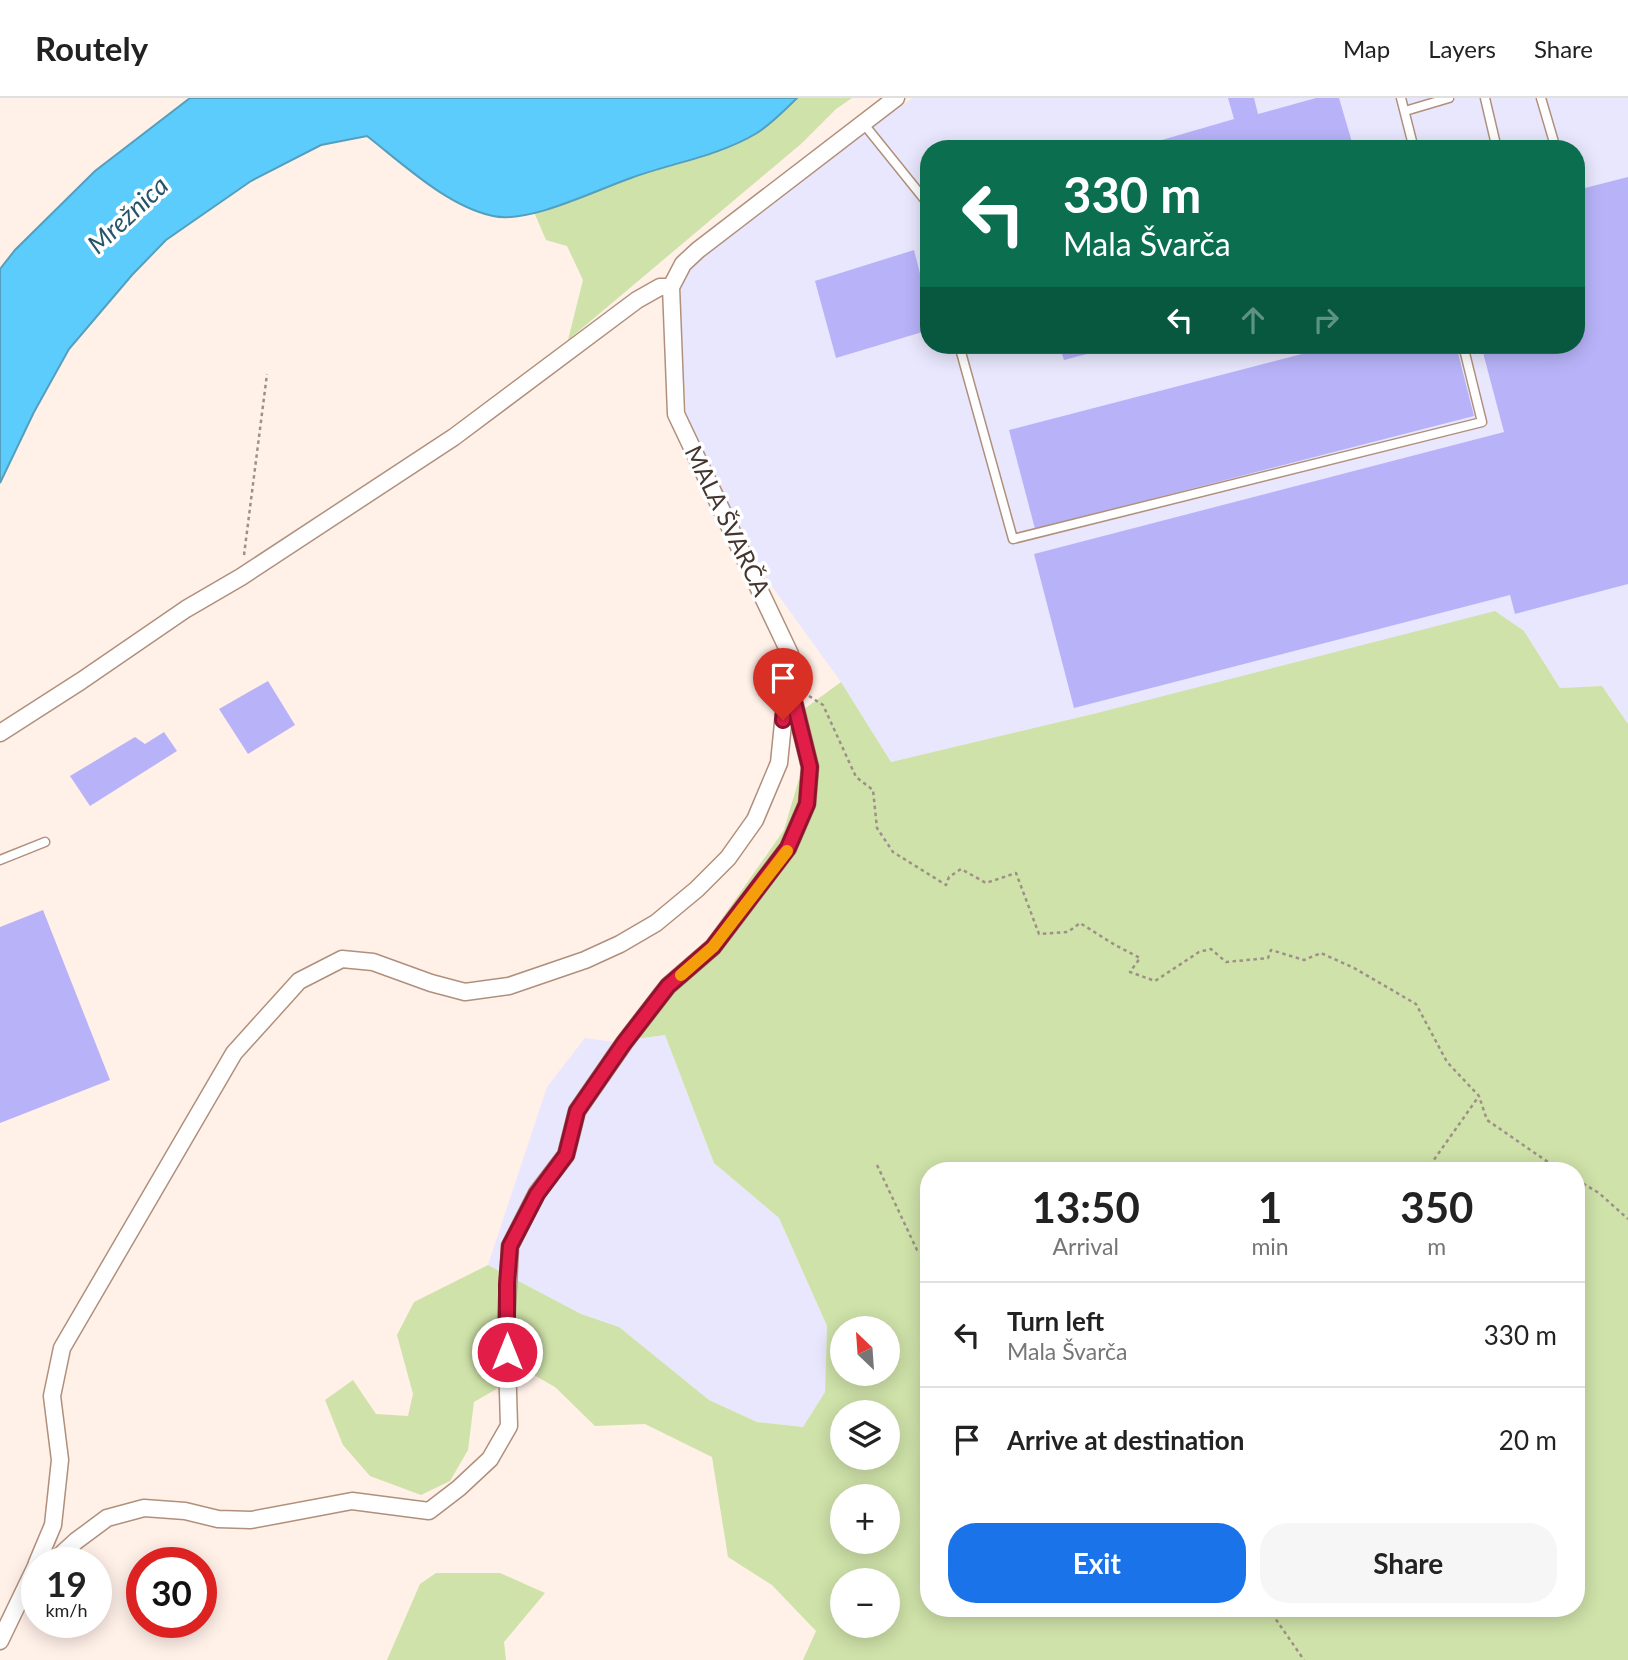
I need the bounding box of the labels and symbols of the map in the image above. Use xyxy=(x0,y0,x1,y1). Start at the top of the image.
water label: Mrežnica xyxy=(80,169,174,260)
street label: MALA ŠVARČA xyxy=(679,441,778,601)
pin xyxy=(753,648,813,720)
position arrow xyxy=(470,1315,544,1389)
north arrow xyxy=(830,1316,900,1386)
speed limit sign: 30 xyxy=(126,1547,217,1638)

